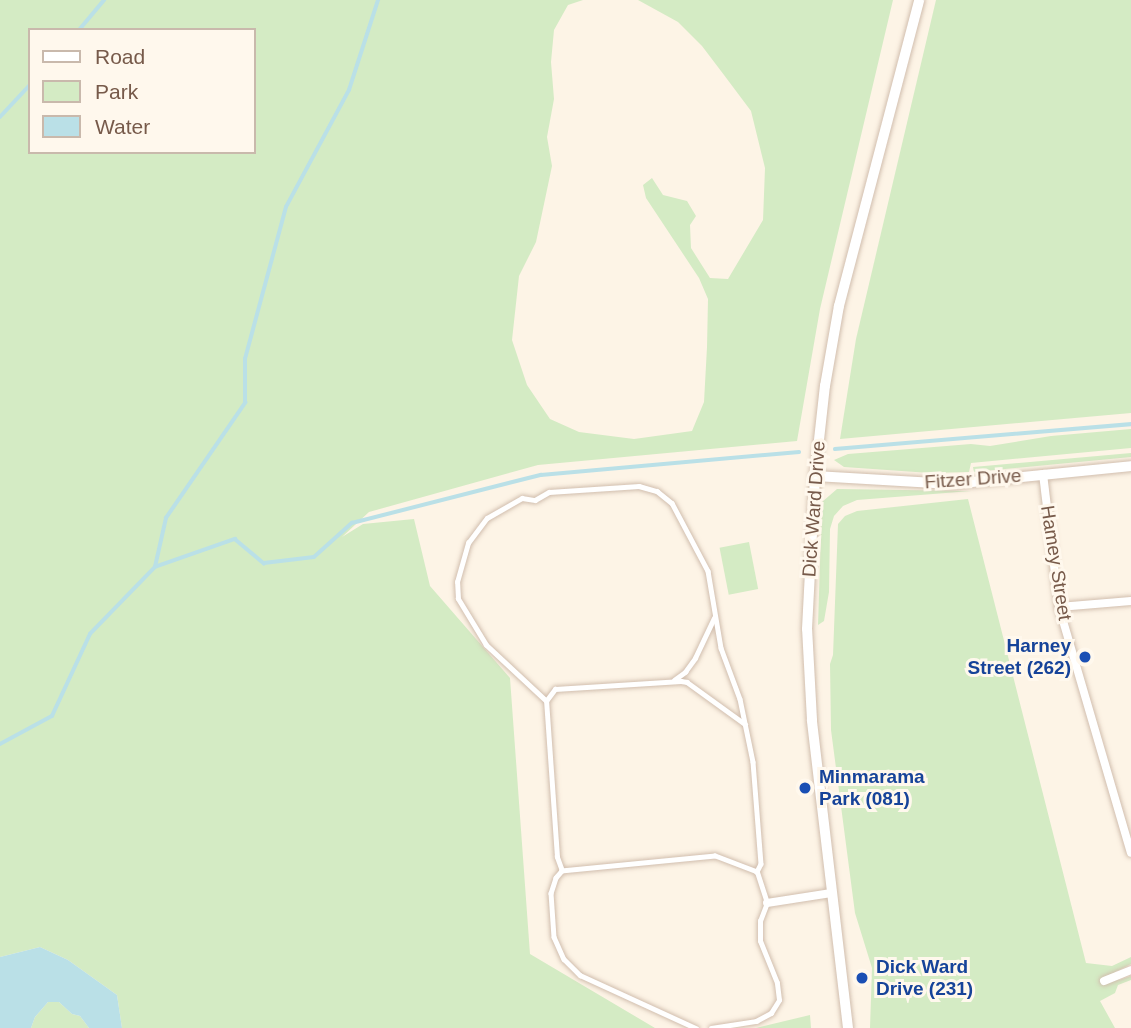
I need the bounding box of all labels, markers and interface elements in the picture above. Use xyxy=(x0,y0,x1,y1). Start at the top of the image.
legend xyxy=(28,28,256,154)
text: Road xyxy=(95,45,145,68)
text: Park xyxy=(95,80,138,103)
text: Water xyxy=(95,115,150,138)
street label: Dick Ward Drive xyxy=(798,440,830,578)
street label: Fitzer Drive xyxy=(924,464,1022,494)
street label: Hamey Street xyxy=(1036,504,1076,622)
place label: Harney Street (262) xyxy=(968,635,1071,679)
marker: Harney Street (262) xyxy=(1077,649,1093,665)
place label: Minmarama Park (081) xyxy=(819,766,925,810)
marker: Minmarama Park (081) xyxy=(797,780,813,796)
place label: Dick Ward Drive (231) xyxy=(876,956,973,1000)
marker: Dick Ward Drive (231) xyxy=(854,970,870,986)

